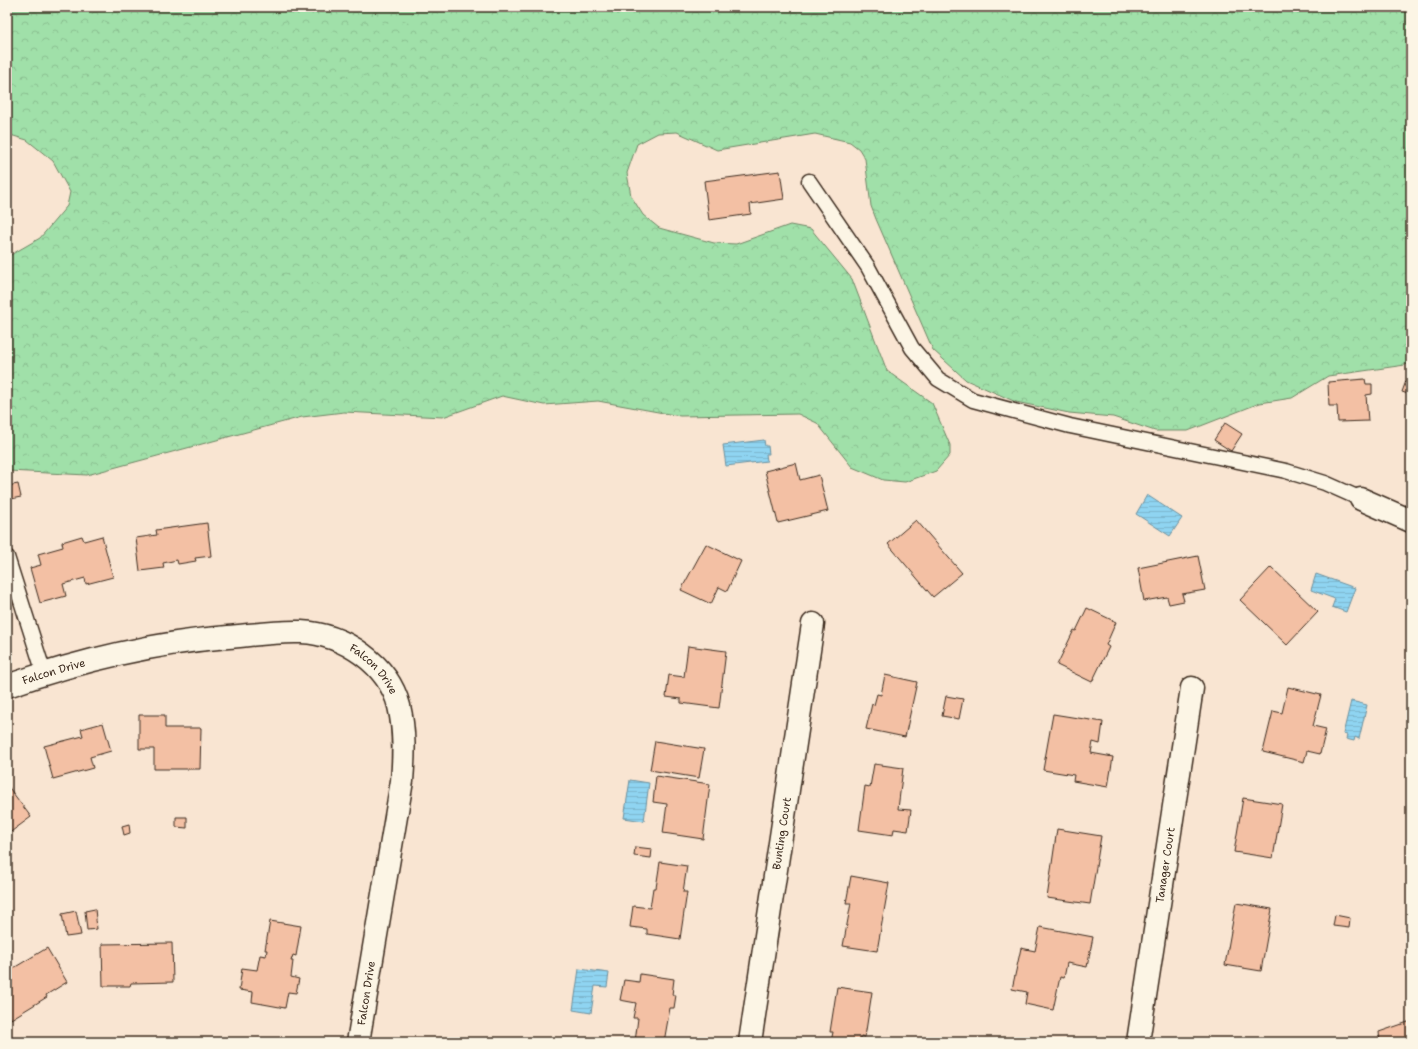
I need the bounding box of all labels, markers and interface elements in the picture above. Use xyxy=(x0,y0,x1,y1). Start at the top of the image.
street label: Falcon Drive xyxy=(347,641,401,697)
street label: Falcon Drive xyxy=(20,655,87,688)
street label: Bunting Court xyxy=(769,796,795,871)
street label: Tanager Court xyxy=(1152,826,1179,904)
street label: Falcon Drive xyxy=(354,960,379,1026)

